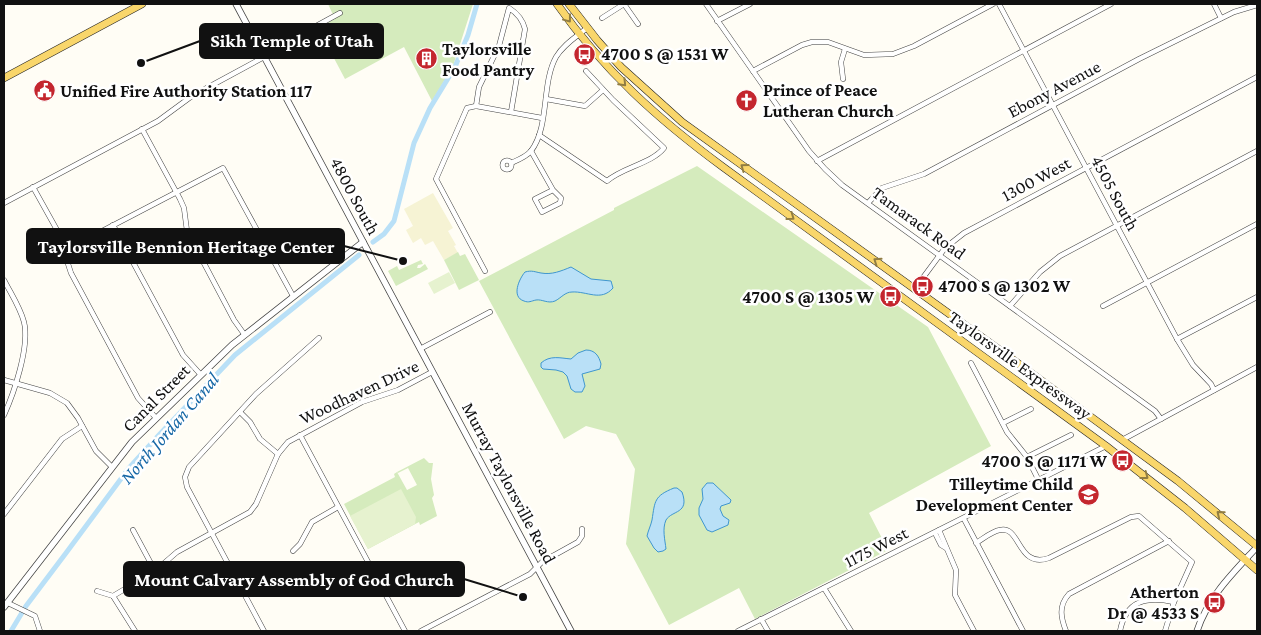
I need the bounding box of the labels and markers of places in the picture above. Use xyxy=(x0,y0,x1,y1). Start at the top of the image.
callout: Sikh Temple of Utah xyxy=(200,24,383,58)
place label: Taylorsville Food Pantry xyxy=(442,39,535,80)
bus stop icon: 4700 S @ 1531 W xyxy=(573,42,597,66)
place label: 4700 S @ 1531 W xyxy=(601,44,729,64)
building icon: Taylorsville Food Pantry xyxy=(414,47,438,71)
public building icon: Unified Fire Authority Station 117 xyxy=(32,79,56,103)
place label: Prince of Peace Lutheran Church xyxy=(763,80,895,121)
place label: Unified Fire Authority Station 117 xyxy=(60,81,312,101)
church icon: Prince of Peace Lutheran Church xyxy=(735,88,759,112)
callout: Taylorsville Bennion Heritage Center xyxy=(27,229,344,263)
bus stop icon: 4700 S @ 1302 W xyxy=(910,274,934,298)
place label: 4700 S @ 1302 W xyxy=(938,276,1071,296)
bus stop icon: 4700 S @ 1305 W xyxy=(878,285,902,309)
place label: 4700 S @ 1305 W xyxy=(742,287,875,307)
bus stop icon: 4700 S @ 1171 W xyxy=(1111,449,1135,473)
place label: 4700 S @ 1171 W xyxy=(981,451,1108,471)
place label: Tilleytime Child Development Center xyxy=(916,474,1073,515)
school or university icon: Tilleytime Child Development Center xyxy=(1077,482,1101,506)
callout: Mount Calvary Assembly of God Church xyxy=(124,562,464,596)
place label: Atherton Dr @ 4533 S xyxy=(1107,582,1200,623)
bus stop icon: Atherton Dr @ 4533 S xyxy=(1203,590,1227,614)

